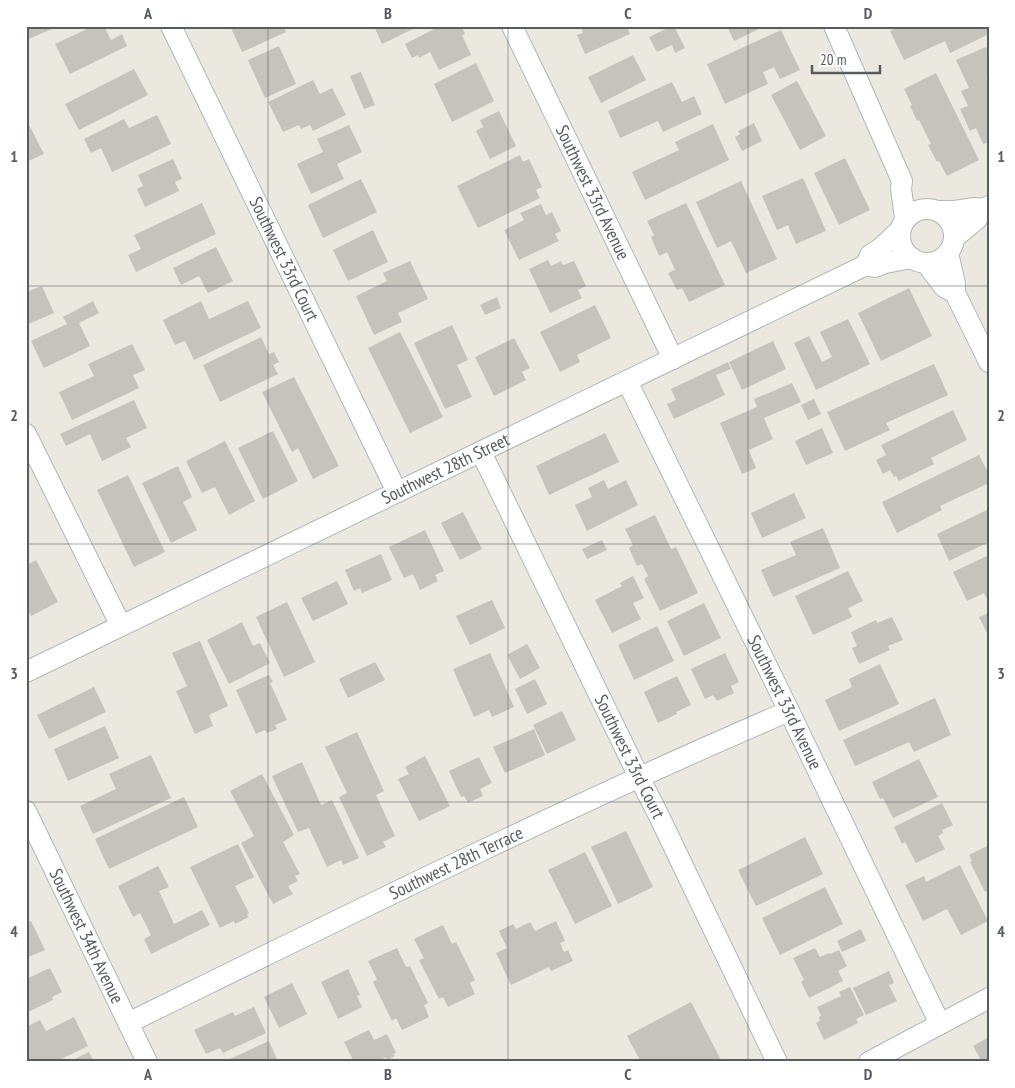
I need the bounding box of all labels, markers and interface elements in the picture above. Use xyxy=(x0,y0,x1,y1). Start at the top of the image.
text: A xyxy=(143,3,153,23)
text: B xyxy=(384,3,392,23)
text: C xyxy=(624,3,632,23)
text: D xyxy=(864,3,873,23)
scale bar xyxy=(812,42,880,74)
text: 20 m xyxy=(820,50,846,69)
street label: Southwest 33rd Avenue xyxy=(551,121,635,263)
text: 1 xyxy=(10,146,18,166)
text: 1 xyxy=(997,146,1005,166)
street label: Southwest 33rd Court xyxy=(245,193,324,325)
text: 2 xyxy=(10,405,18,425)
text: 2 xyxy=(997,405,1005,425)
street label: Southwest 28th Street xyxy=(378,428,513,509)
street label: Southwest 33rd Avenue xyxy=(743,631,828,773)
text: 3 xyxy=(10,663,18,683)
text: 3 xyxy=(997,663,1005,683)
street label: Southwest 33rd Court xyxy=(590,691,670,822)
street label: Southwest 28th Terrace xyxy=(385,821,527,904)
street label: Southwest 34th Avenue xyxy=(45,865,129,1007)
text: 4 xyxy=(10,921,18,941)
text: 4 xyxy=(997,921,1005,941)
text: A xyxy=(143,1064,153,1084)
text: B xyxy=(384,1064,392,1084)
text: C xyxy=(624,1064,632,1084)
text: D xyxy=(864,1064,873,1084)

